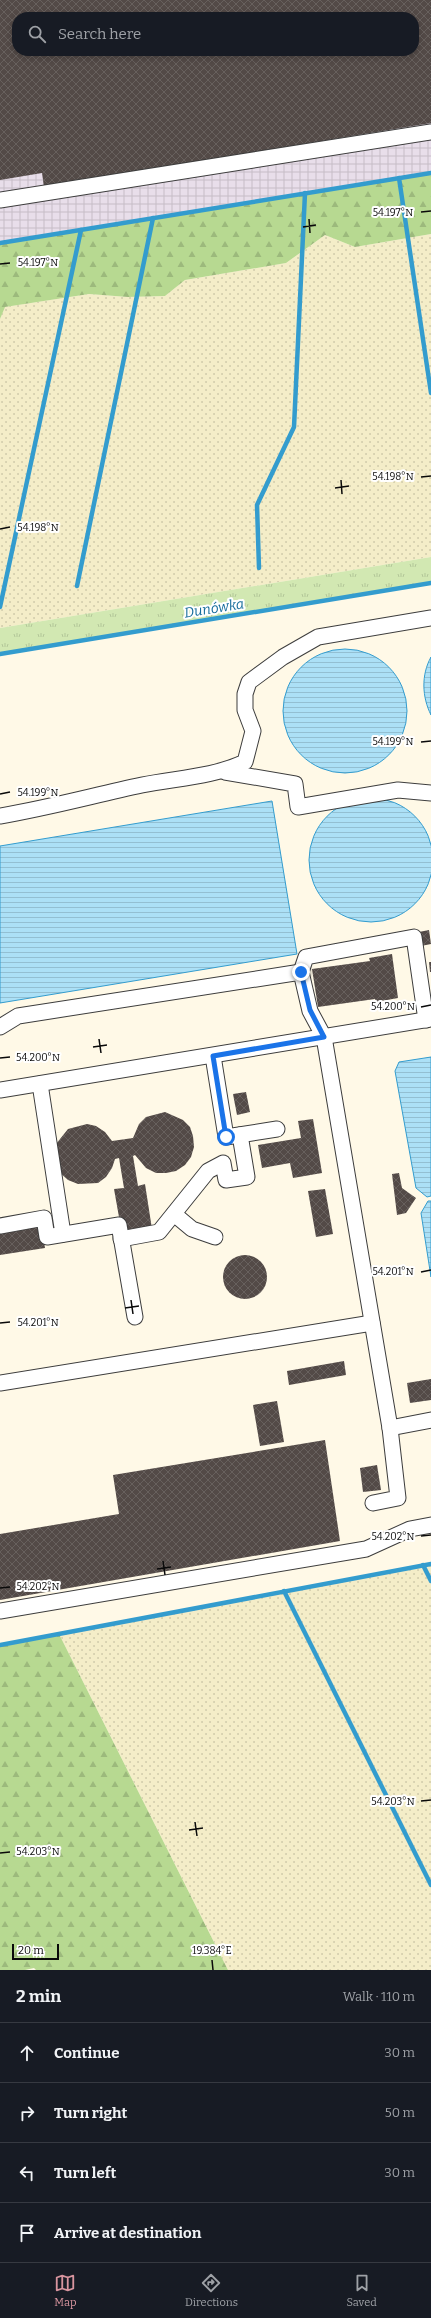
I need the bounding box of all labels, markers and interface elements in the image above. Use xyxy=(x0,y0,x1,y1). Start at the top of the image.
search box xyxy=(12,12,419,56)
icon: search xyxy=(26,23,48,45)
text: Search here xyxy=(58,25,141,43)
text: 54.197°N xyxy=(373,207,413,219)
text: 54.197°N xyxy=(18,257,58,269)
text: 54.198°N xyxy=(372,471,414,483)
text: 54.198°N xyxy=(17,522,59,534)
water label: Dunówka xyxy=(183,595,245,622)
text: 54.199°N xyxy=(373,736,414,748)
text: 54.199°N xyxy=(18,787,59,799)
route end xyxy=(292,963,310,981)
text: 54.200°N xyxy=(371,1001,415,1013)
text: 54.200°N xyxy=(16,1052,60,1064)
route start xyxy=(217,1128,235,1146)
text: 54.201°N xyxy=(372,1266,414,1278)
text: 54.201°N xyxy=(17,1317,59,1329)
text: 54.202°N xyxy=(371,1531,415,1543)
text: 54.202°N xyxy=(16,1581,60,1593)
text: 54.203°N xyxy=(371,1796,415,1808)
text: 54.203°N xyxy=(16,1846,60,1858)
scale bar xyxy=(12,1942,59,1961)
text: 20 m xyxy=(18,1944,44,1957)
text: 19.384°E xyxy=(192,1945,232,1957)
text: 2 min xyxy=(16,1986,61,2007)
text: Walk · 110 m xyxy=(343,1989,415,2004)
icon: ahead xyxy=(16,2042,38,2064)
text: Continue xyxy=(54,2044,120,2062)
text: 30 m xyxy=(384,2045,415,2060)
icon: right xyxy=(16,2102,38,2124)
text: Turn right xyxy=(54,2104,127,2122)
text: 50 m xyxy=(385,2105,415,2120)
icon: left xyxy=(16,2162,38,2184)
text: Turn left xyxy=(54,2164,116,2182)
text: 30 m xyxy=(384,2165,415,2180)
icon: arrive xyxy=(16,2222,38,2244)
text: Arrive at destination xyxy=(54,2224,201,2242)
tab: Map xyxy=(54,2272,76,2309)
tab: Directions xyxy=(185,2272,238,2309)
tab: Saved xyxy=(346,2272,377,2309)

